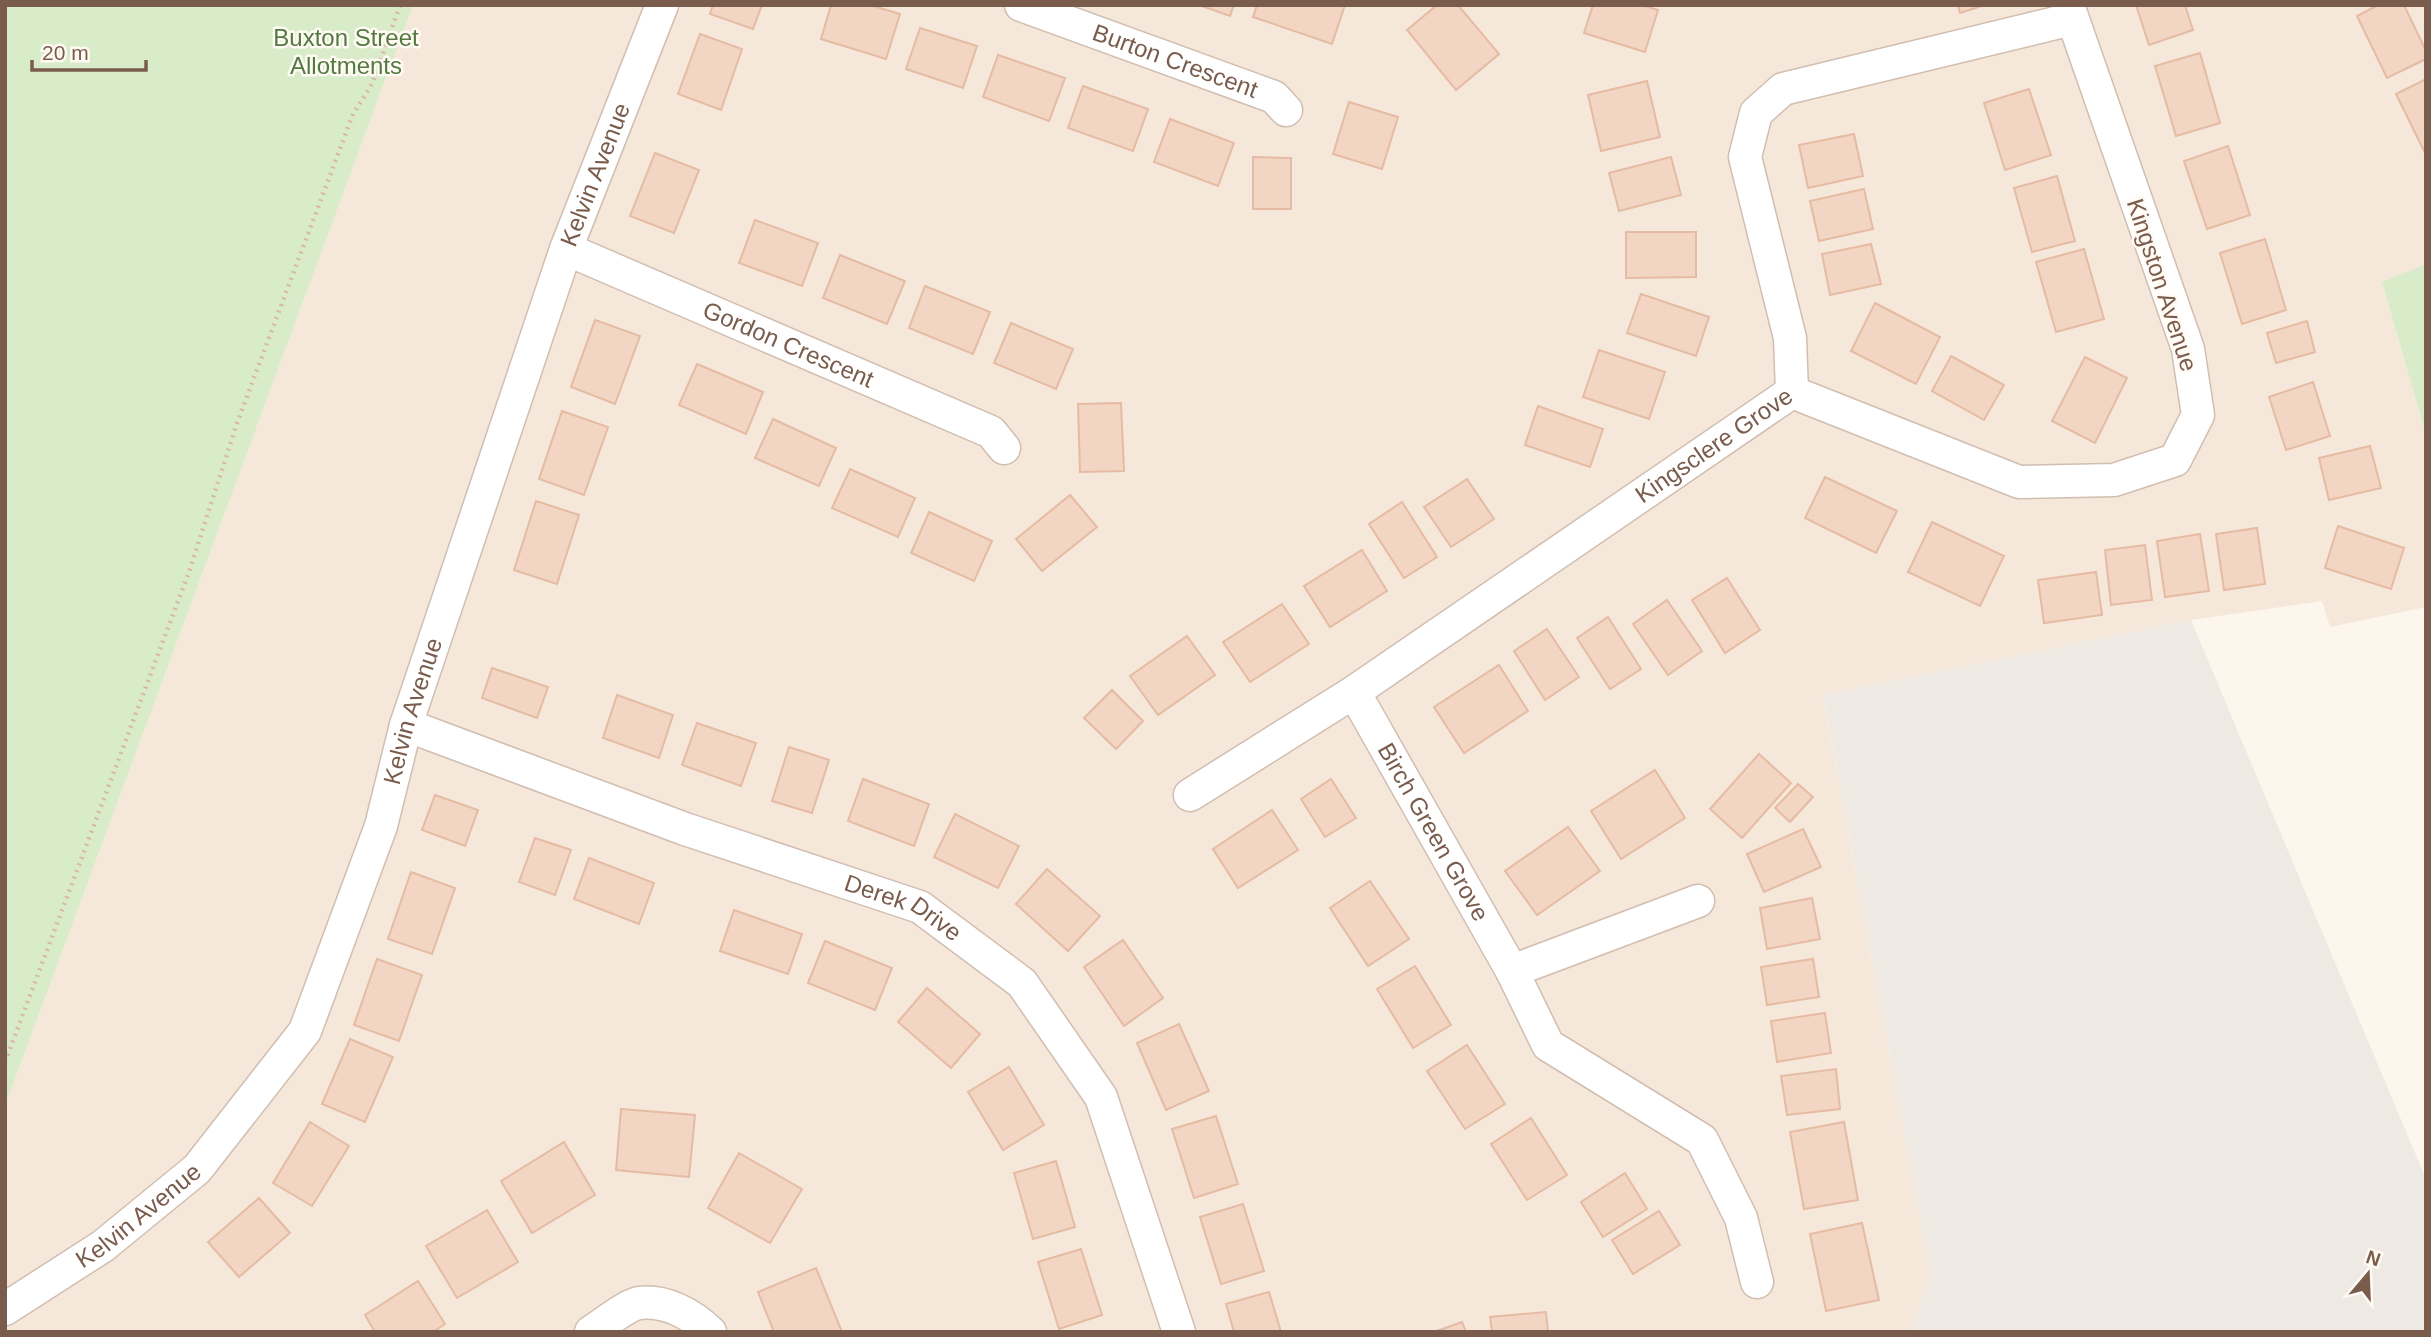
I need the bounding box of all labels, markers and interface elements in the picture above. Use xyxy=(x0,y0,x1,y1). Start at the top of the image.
street label: Burton Crescent xyxy=(1089,18,1262,103)
park label: Buxton Street Allotments xyxy=(273,24,419,79)
scale bar xyxy=(32,28,145,72)
text: 20 m xyxy=(42,41,89,64)
street label: Kelvin Avenue xyxy=(554,99,635,250)
street label: Kingston Avenue xyxy=(2122,195,2203,374)
street label: Gordon Crescent xyxy=(699,296,878,393)
street label: Kingsclere Grove xyxy=(1630,382,1797,508)
street label: Kelvin Avenue xyxy=(378,634,447,787)
street label: Birch Green Grove xyxy=(1373,738,1495,926)
street label: Derek Drive xyxy=(841,869,967,946)
street label: Kelvin Avenue xyxy=(71,1158,206,1273)
north arrow xyxy=(2333,1239,2403,1309)
text: N xyxy=(2363,1246,2383,1271)

